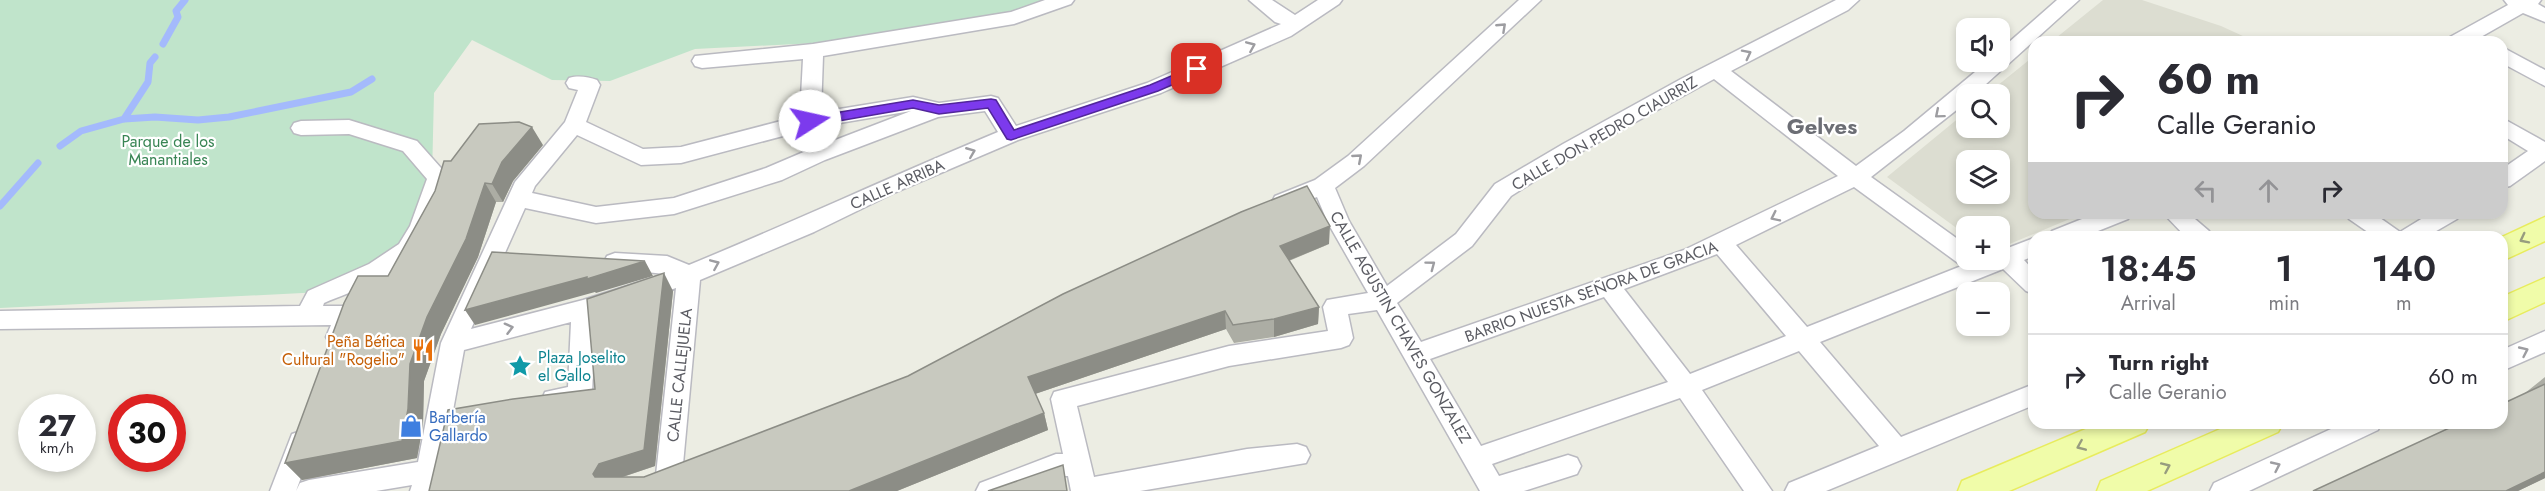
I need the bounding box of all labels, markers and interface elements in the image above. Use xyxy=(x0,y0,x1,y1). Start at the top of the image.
map controls xyxy=(1956,18,2010,336)
button: sound xyxy=(1956,18,2010,72)
one-way arrow xyxy=(1495,23,1506,34)
one-way arrow xyxy=(1245,41,1256,53)
pin xyxy=(1171,43,1222,94)
text: 60 m xyxy=(2157,49,2260,110)
one-way arrow xyxy=(1741,50,1752,61)
icon: arrive xyxy=(1180,52,1213,85)
icon: right xyxy=(2058,60,2136,138)
street label: CALLE DON PEDRO CIAURRIZ xyxy=(1507,71,1702,196)
button: search xyxy=(1956,84,2010,138)
position arrow xyxy=(778,89,842,153)
text: Calle Geranio xyxy=(2157,105,2316,144)
one-way arrow xyxy=(1935,106,1946,117)
district label: Gelves xyxy=(1787,110,1857,142)
park label: Parque de los Manantiales xyxy=(122,130,214,171)
one-way arrow xyxy=(964,147,975,159)
button: layers xyxy=(1956,150,2010,204)
street label: CALLE ARRIBA xyxy=(846,153,948,215)
one-way arrow xyxy=(1351,155,1362,166)
icon: left xyxy=(2189,174,2222,207)
icon: ahead xyxy=(2252,174,2285,207)
icon: right xyxy=(2315,174,2348,207)
street label: CALLE AGUSTIN CHAVES GONZALEZ xyxy=(1324,207,1477,448)
one-way arrow xyxy=(1771,210,1782,221)
button: + xyxy=(1956,216,2010,270)
one-way arrow xyxy=(2519,232,2530,244)
street label: BARRIO NUESTA SEÑORA DE GRACIA xyxy=(1461,235,1721,348)
text: 18:45 xyxy=(2100,242,2197,294)
text: 1 xyxy=(2275,242,2293,294)
text: 140 xyxy=(2372,242,2436,294)
one-way arrow xyxy=(709,259,720,271)
one-way arrow xyxy=(1424,261,1435,272)
button: − xyxy=(1956,282,2010,336)
text: Arrival xyxy=(2121,289,2176,318)
text: min xyxy=(2268,289,2300,318)
text: m xyxy=(2396,289,2412,318)
street label: CALLE CALLEJUELA xyxy=(661,306,698,443)
one-way arrow xyxy=(504,323,514,336)
place label: Peña Bética Cultural "Rogelio" xyxy=(282,330,405,371)
restaurant icon: Peña Bética Cultural "Rogelio" xyxy=(410,337,436,363)
place label: Plaza Joselito el Gallo xyxy=(538,346,626,387)
text: Turn right xyxy=(2109,346,2209,378)
one-way arrow xyxy=(2517,346,2528,358)
place icon: Plaza Joselito el Gallo xyxy=(507,353,533,379)
icon: right xyxy=(2058,360,2091,393)
text: 60 m xyxy=(2428,360,2478,392)
text: Calle Geranio xyxy=(2109,378,2227,407)
speed limit sign: 30 xyxy=(108,394,186,472)
text: 27 xyxy=(38,404,76,447)
place label: Barbería Gallardo xyxy=(429,406,488,447)
shop icon: Barbería Gallardo xyxy=(398,413,424,439)
text: km/h xyxy=(40,437,74,459)
one-way arrow xyxy=(2076,439,2087,451)
one-way arrow xyxy=(2269,462,2280,474)
one-way arrow xyxy=(2160,463,2171,475)

